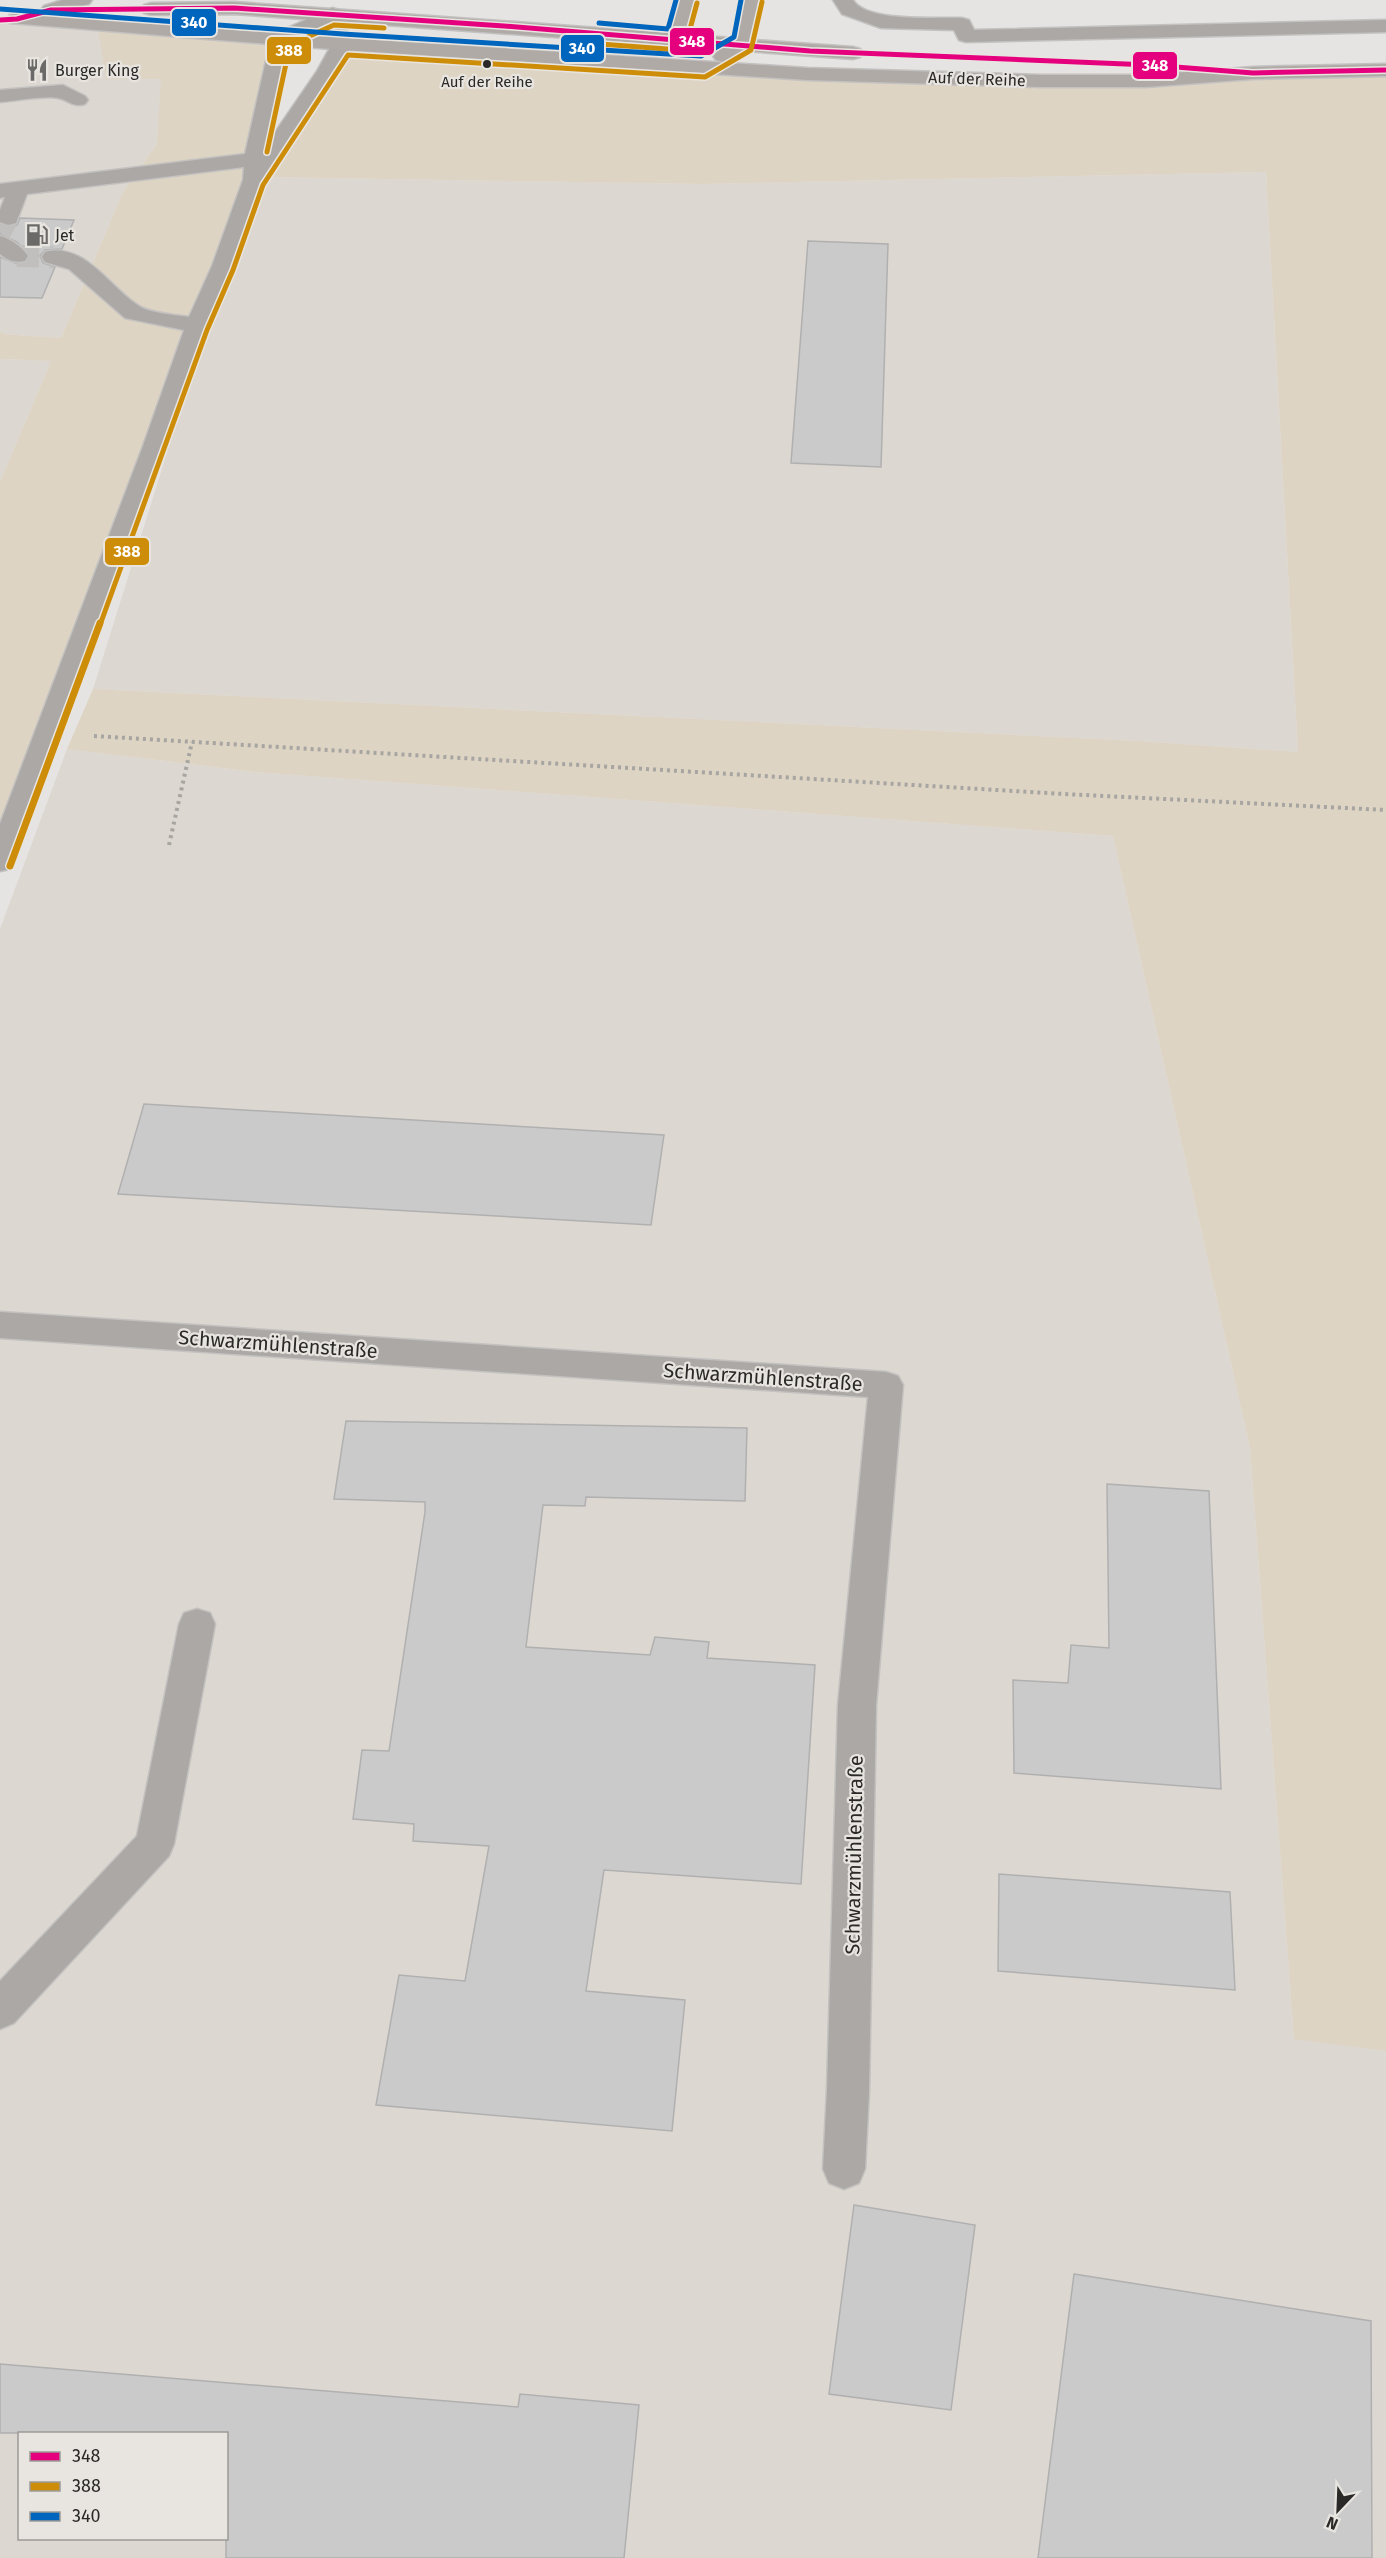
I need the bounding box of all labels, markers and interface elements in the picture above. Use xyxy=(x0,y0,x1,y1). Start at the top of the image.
line badge: 340 xyxy=(171,8,217,37)
text: 340 xyxy=(180,13,207,32)
line badge: 348 xyxy=(669,27,715,56)
text: 348 xyxy=(678,32,705,51)
line badge: 340 xyxy=(560,34,605,63)
line badge: 388 xyxy=(266,36,312,65)
text: 340 xyxy=(568,39,595,58)
text: 388 xyxy=(275,41,302,60)
line badge: 348 xyxy=(1132,51,1178,80)
text: 348 xyxy=(1141,56,1168,75)
restaurant icon: Burger King xyxy=(24,57,50,83)
marker: Auf der Reihe xyxy=(481,58,493,70)
place label: Burger King xyxy=(55,61,139,80)
street label: Auf der Reihe xyxy=(928,68,1026,90)
place label: Auf der Reihe xyxy=(441,73,533,91)
fuel station icon: Jet xyxy=(24,222,50,248)
place label: Jet xyxy=(55,226,75,245)
line badge: 388 xyxy=(104,537,150,566)
text: 388 xyxy=(113,542,140,561)
street label: Schwarzmühlenstraße xyxy=(178,1325,378,1363)
street label: Schwarzmühlenstraße xyxy=(663,1358,863,1396)
street label: Schwarzmühlenstraße xyxy=(840,1755,868,1955)
legend xyxy=(18,2432,228,2540)
text: 348 xyxy=(72,2445,100,2467)
text: 388 xyxy=(72,2475,101,2497)
north arrow xyxy=(1308,2480,1368,2540)
text: 340 xyxy=(72,2505,101,2527)
text: N xyxy=(1324,2513,1341,2534)

